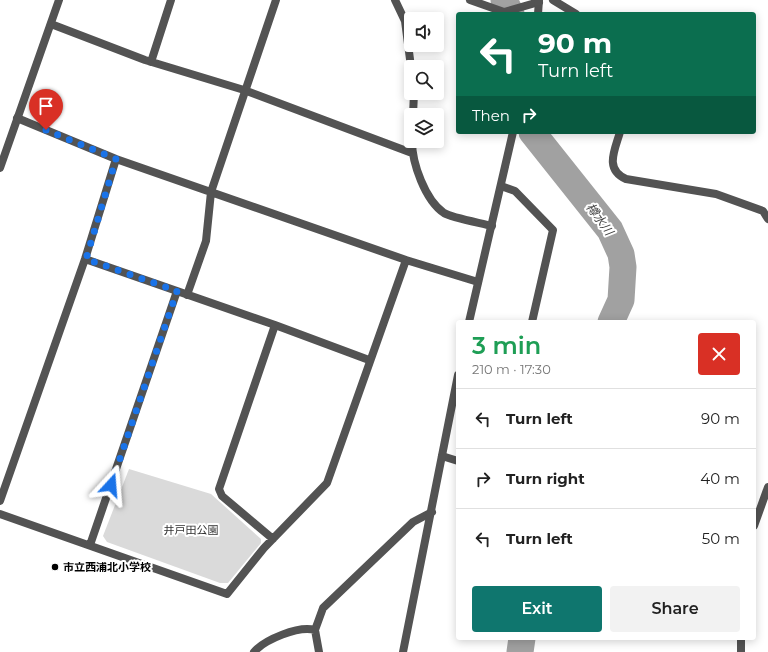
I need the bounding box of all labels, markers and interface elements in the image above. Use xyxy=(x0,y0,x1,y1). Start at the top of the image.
map controls xyxy=(404,12,444,148)
button: sound xyxy=(404,12,444,52)
text: 90 m xyxy=(538,26,612,60)
icon: left xyxy=(472,28,524,80)
button: search xyxy=(404,60,444,100)
text: Turn left xyxy=(538,60,613,82)
pin xyxy=(29,89,63,130)
icon: arrive xyxy=(35,95,57,117)
icon: right xyxy=(518,104,540,126)
text: Then xyxy=(472,106,510,125)
button: layers xyxy=(404,108,444,148)
water label: 樽水川 xyxy=(583,200,618,240)
text: 3 min xyxy=(472,331,541,360)
button: close xyxy=(698,333,740,375)
text: 210 m · 17:30 xyxy=(472,361,551,377)
icon: left xyxy=(472,408,494,430)
text: Turn left xyxy=(506,409,573,428)
text: 90 m xyxy=(701,409,740,428)
position arrow xyxy=(90,464,132,506)
icon: right xyxy=(472,468,494,490)
text: Turn right xyxy=(506,469,585,488)
text: 40 m xyxy=(700,469,740,488)
park label: 井戸田公園 xyxy=(164,523,219,537)
icon: left xyxy=(472,528,494,550)
text: Turn left xyxy=(506,529,573,548)
text: 50 m xyxy=(702,529,740,548)
place label: 市立西浦北小学校 xyxy=(63,560,151,574)
marker: 市立西浦北小学校 xyxy=(50,562,60,572)
button: Exit xyxy=(472,586,602,632)
button: Share xyxy=(610,586,740,632)

